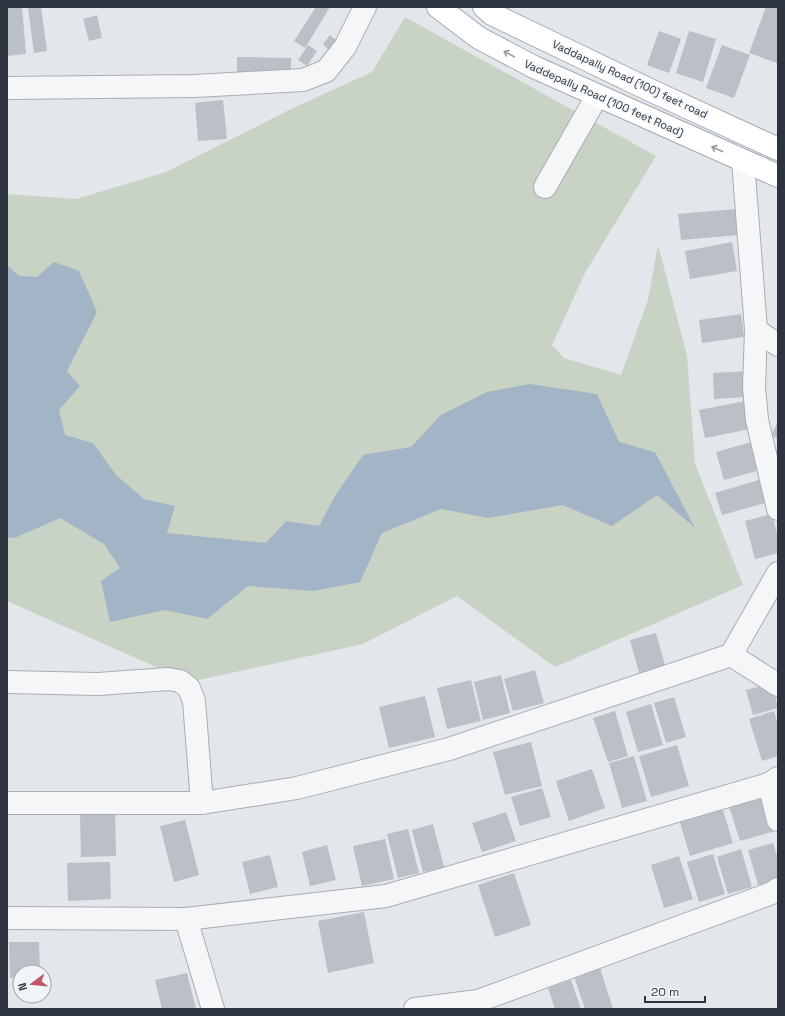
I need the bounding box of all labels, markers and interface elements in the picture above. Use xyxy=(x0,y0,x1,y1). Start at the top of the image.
street label: Vaddapally Road (100) feet road xyxy=(550,37,710,121)
one-way arrow xyxy=(504,50,516,58)
street label: Vaddepally Road (100 feet Road) xyxy=(522,56,686,140)
one-way arrow xyxy=(711,145,723,152)
north arrow xyxy=(12,964,52,1004)
scale bar xyxy=(645,978,705,1004)
text: N xyxy=(15,981,30,992)
text: 20 m xyxy=(651,984,679,1000)

